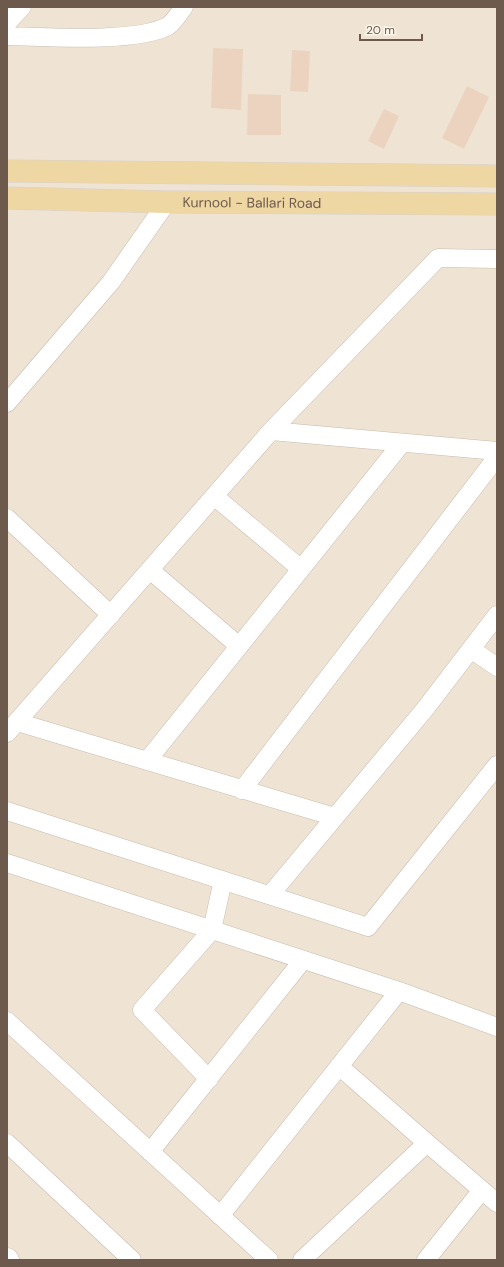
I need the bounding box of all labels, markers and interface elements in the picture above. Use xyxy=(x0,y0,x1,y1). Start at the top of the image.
scale bar xyxy=(360,16,422,42)
text: 20 m xyxy=(366,22,395,38)
street label: Kurnool - Ballari Road xyxy=(182,193,321,212)

